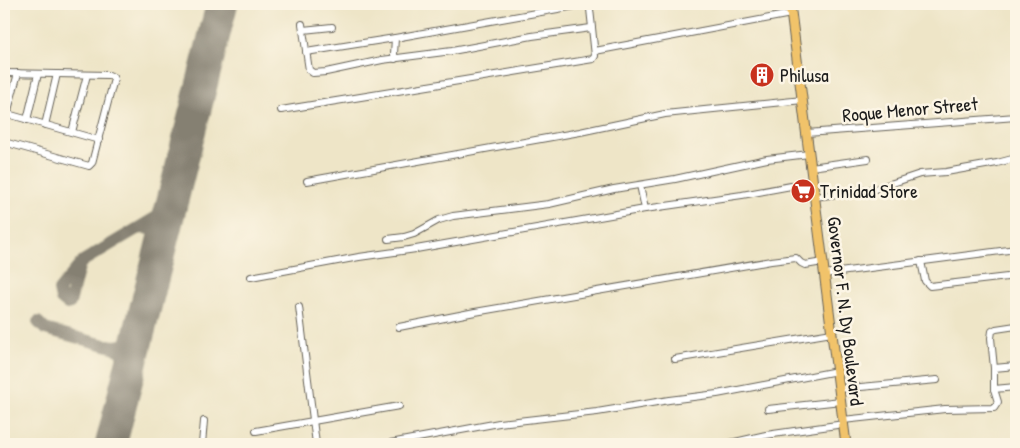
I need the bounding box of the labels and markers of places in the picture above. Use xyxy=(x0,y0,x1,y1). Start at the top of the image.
building icon: Philusa xyxy=(749,62,775,88)
place label: Philusa xyxy=(780,62,829,88)
supermarket icon: Trinidad Store xyxy=(790,178,816,204)
place label: Trinidad Store xyxy=(820,178,918,204)

